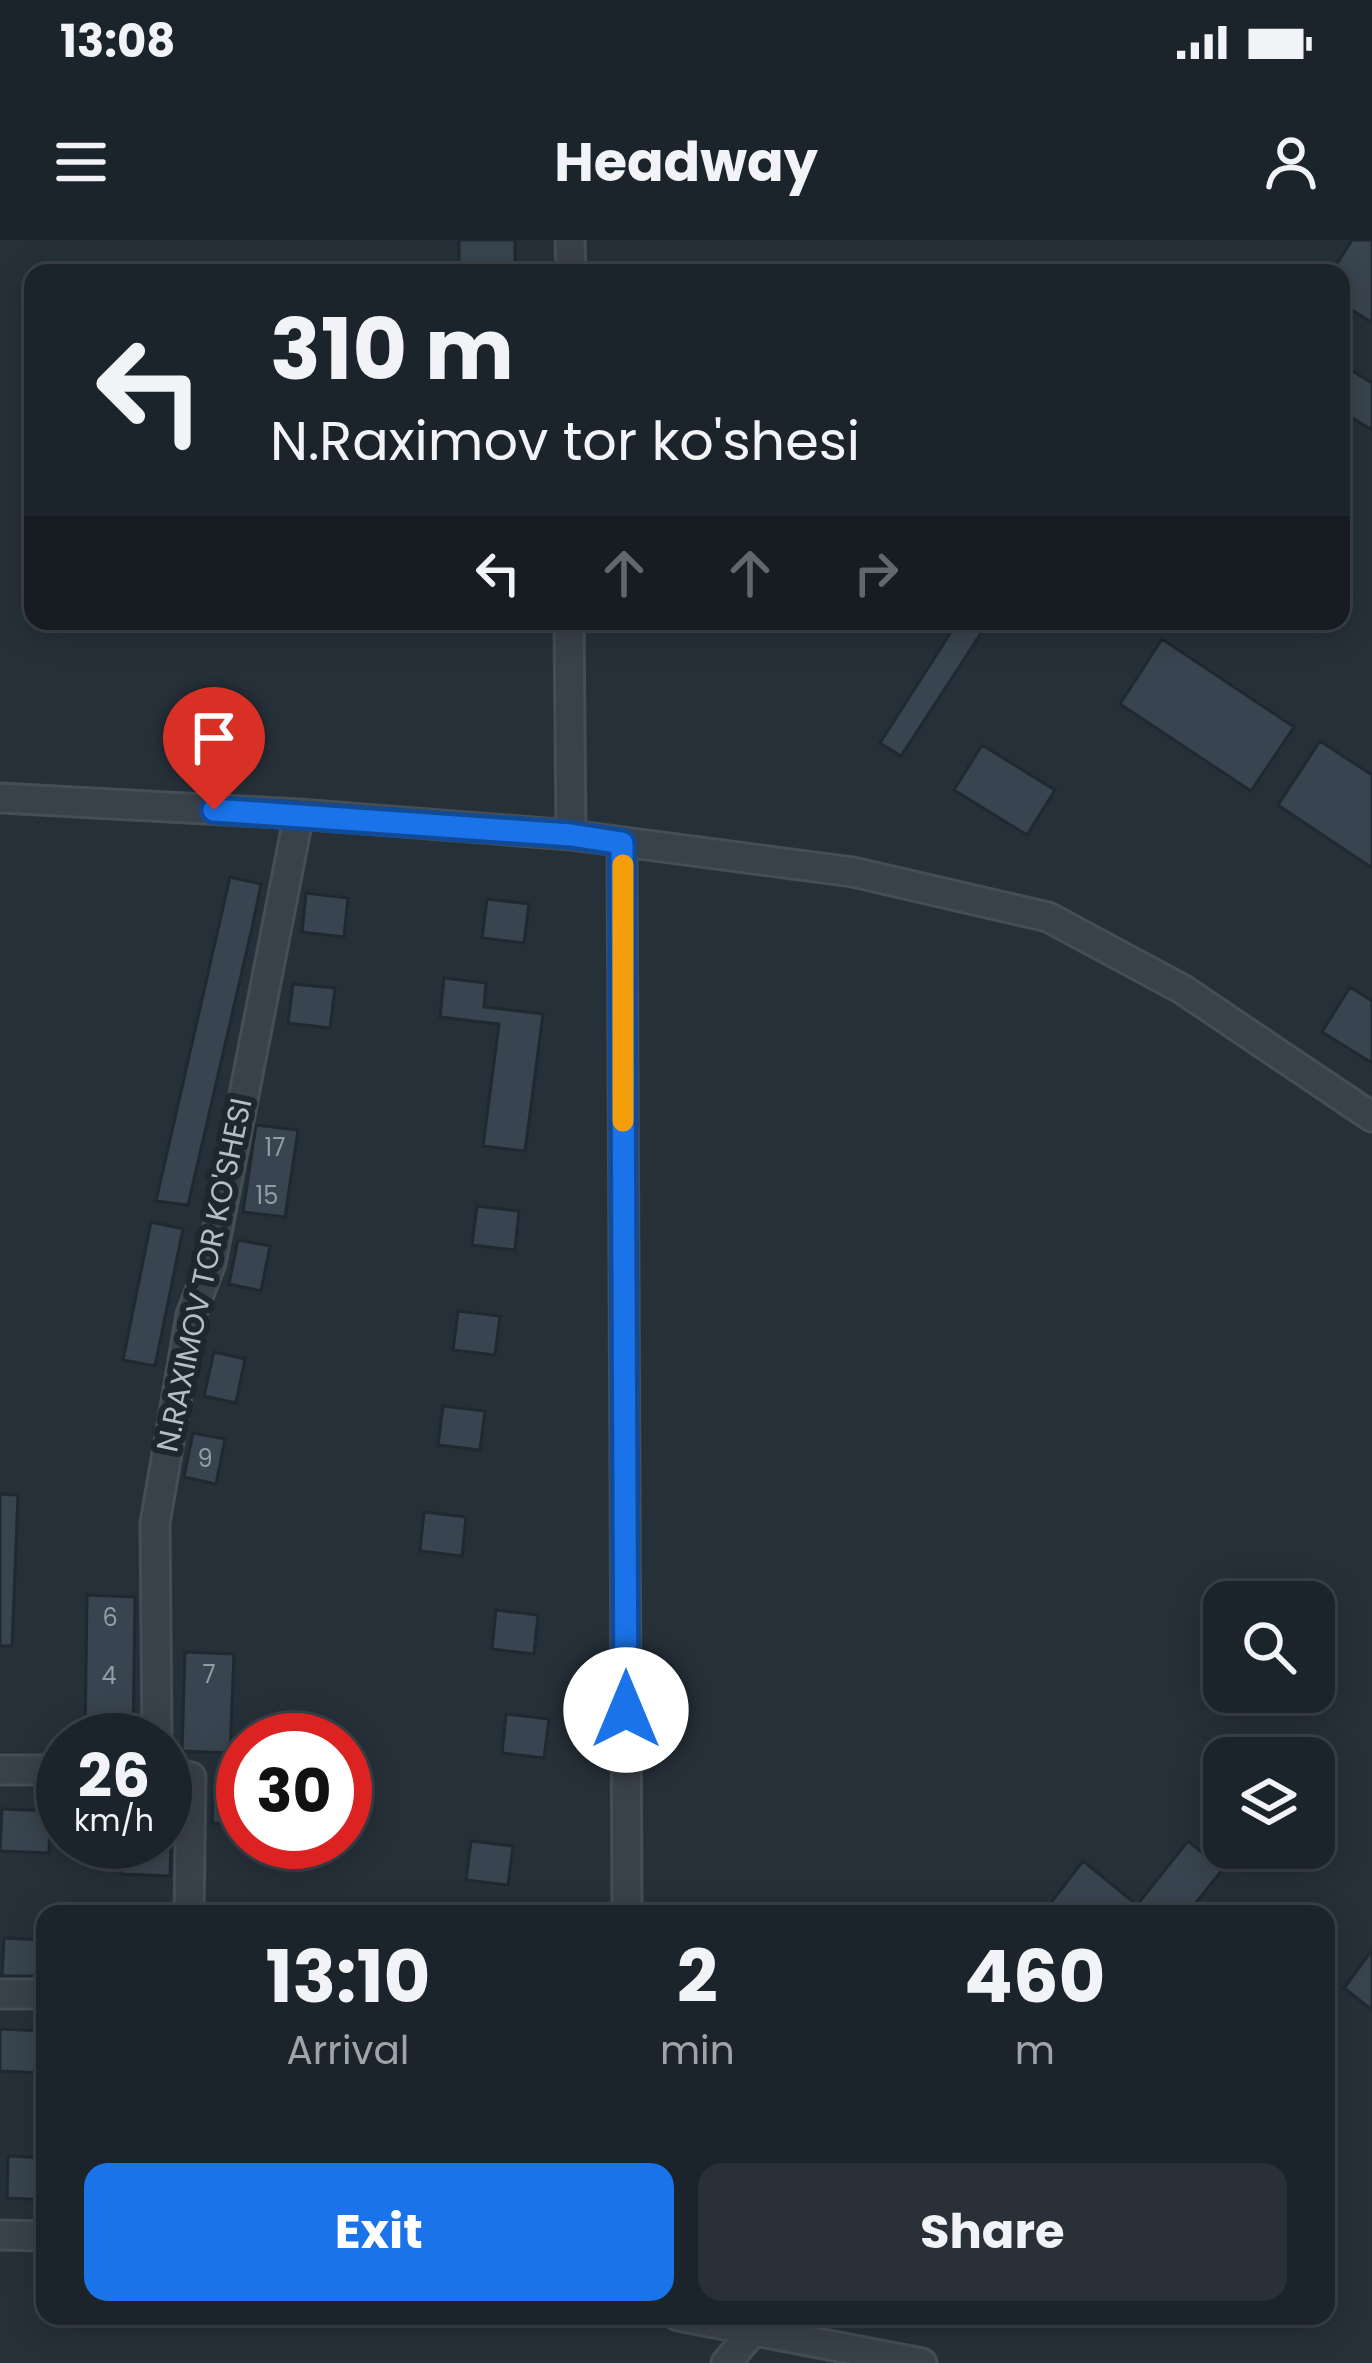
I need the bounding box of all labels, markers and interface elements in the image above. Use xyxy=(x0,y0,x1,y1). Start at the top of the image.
text: 13:08 xyxy=(60,10,175,73)
text: Headway xyxy=(554,124,818,200)
icon: menu xyxy=(48,129,114,195)
icon: person xyxy=(1258,129,1324,195)
text: 310 m xyxy=(270,291,514,408)
icon: left xyxy=(72,312,228,468)
text: N.Raximov tor ko'shesi xyxy=(270,403,860,479)
icon: left xyxy=(465,540,531,606)
icon: ahead xyxy=(591,540,657,606)
icon: ahead xyxy=(717,540,783,606)
icon: right xyxy=(843,540,909,606)
pin xyxy=(163,687,265,810)
icon: arrive xyxy=(181,705,247,771)
street label: N.RAXIMOV TOR KO'SHESI xyxy=(145,1094,263,1456)
house number: 17 xyxy=(265,1131,285,1164)
house number: 15 xyxy=(256,1179,278,1212)
house number: 9 xyxy=(197,1442,213,1475)
map controls xyxy=(1203,1581,1335,1869)
button: search xyxy=(1203,1581,1335,1713)
house number: 6 xyxy=(102,1601,118,1634)
position arrow xyxy=(563,1647,689,1773)
house number: 7 xyxy=(202,1658,216,1691)
house number: 4 xyxy=(101,1659,117,1692)
speed limit sign: 30 xyxy=(216,1713,372,1869)
text: 26 xyxy=(78,1734,150,1818)
button: layers xyxy=(1203,1737,1335,1869)
text: km/h xyxy=(74,1799,154,1842)
text: 13:10 xyxy=(265,1926,431,2027)
text: 2 xyxy=(677,1926,718,2027)
text: 460 xyxy=(964,1926,1106,2027)
text: Arrival xyxy=(287,2023,409,2078)
text: min xyxy=(660,2023,735,2078)
text: m xyxy=(1015,2023,1055,2078)
button: Exit xyxy=(84,2163,674,2301)
button: Share xyxy=(698,2163,1287,2301)

